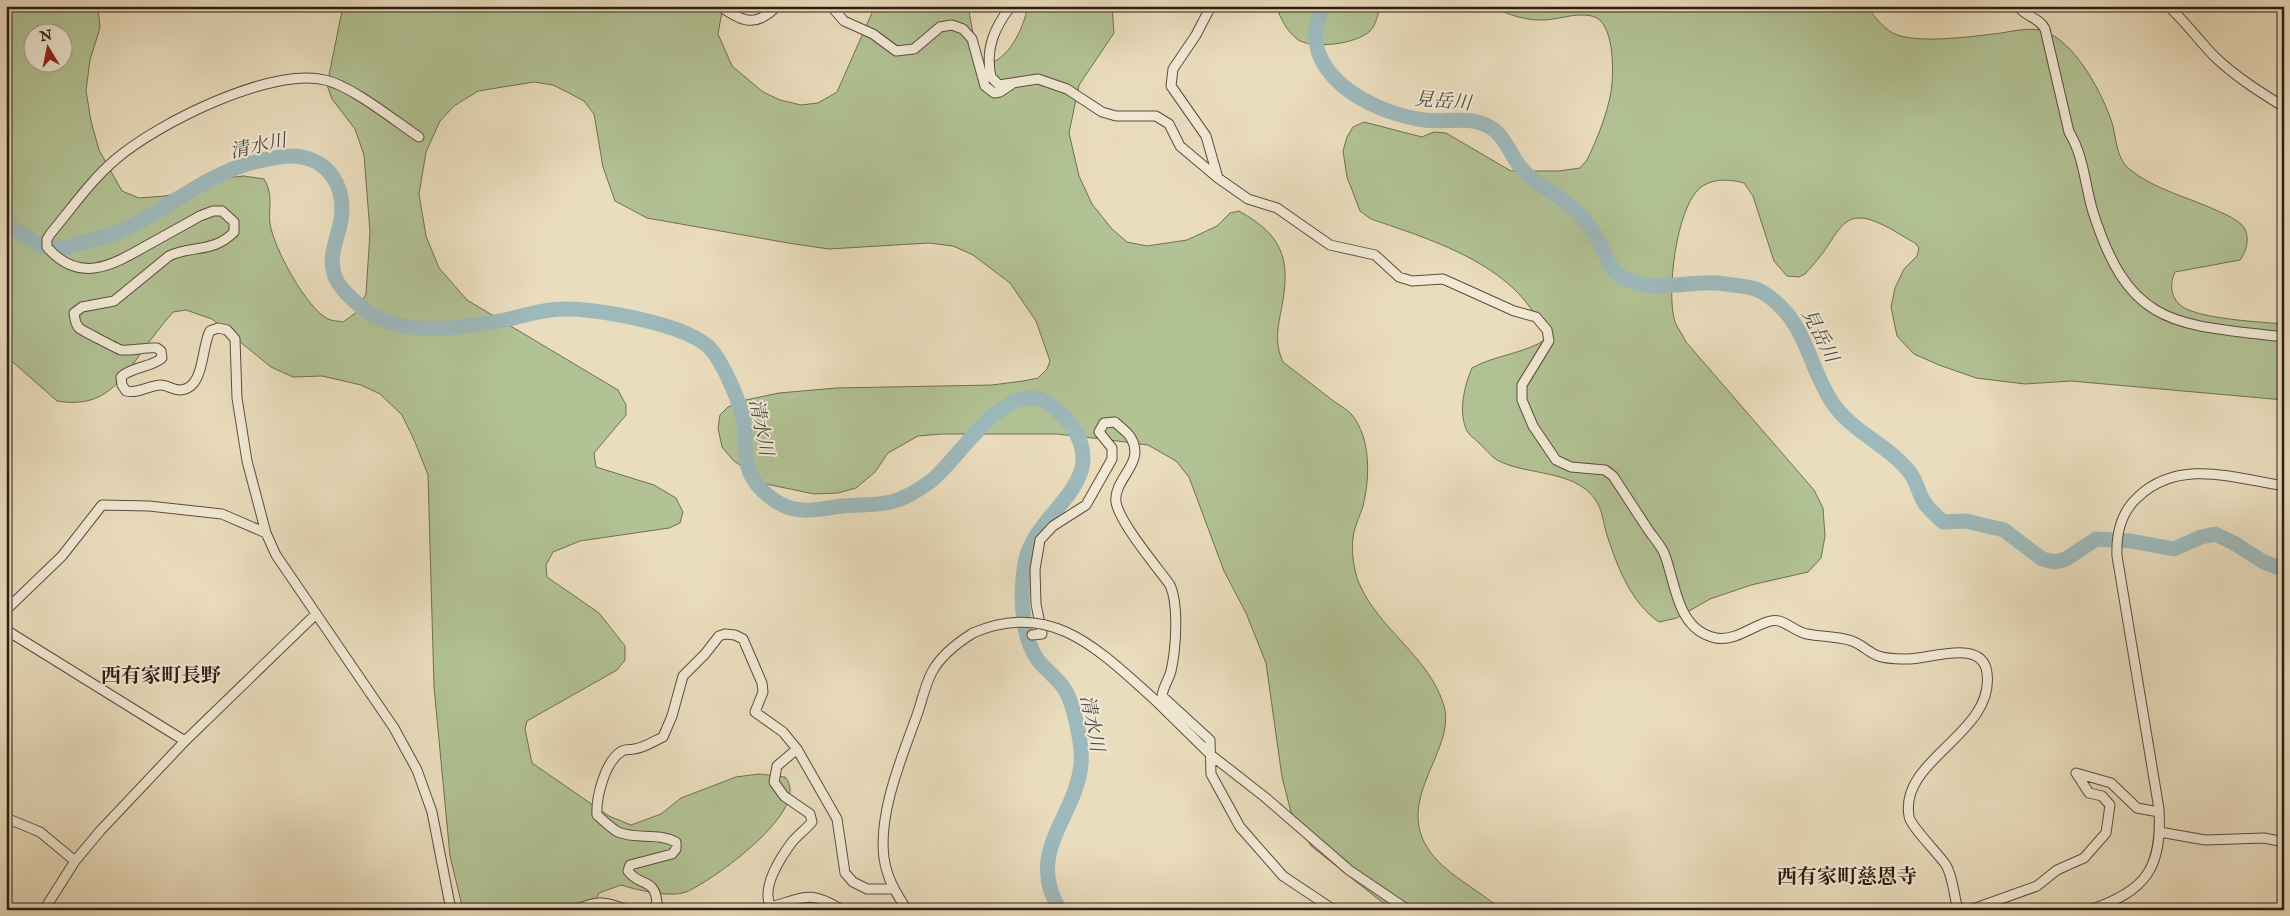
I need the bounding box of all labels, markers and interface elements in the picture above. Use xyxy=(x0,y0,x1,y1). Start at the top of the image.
north arrow xyxy=(22,22,72,72)
text: N xyxy=(37,26,53,46)
water label: 見岳川 xyxy=(1413,88,1474,117)
water label: 清水川 xyxy=(228,129,291,165)
water label: 見岳川 xyxy=(1796,305,1844,369)
water label: 清水川 xyxy=(743,397,778,460)
district label: 西有家町長野 xyxy=(101,664,221,689)
water label: 清水川 xyxy=(1074,693,1109,756)
district label: 西有家町慈恩寺 xyxy=(1777,865,1917,890)

